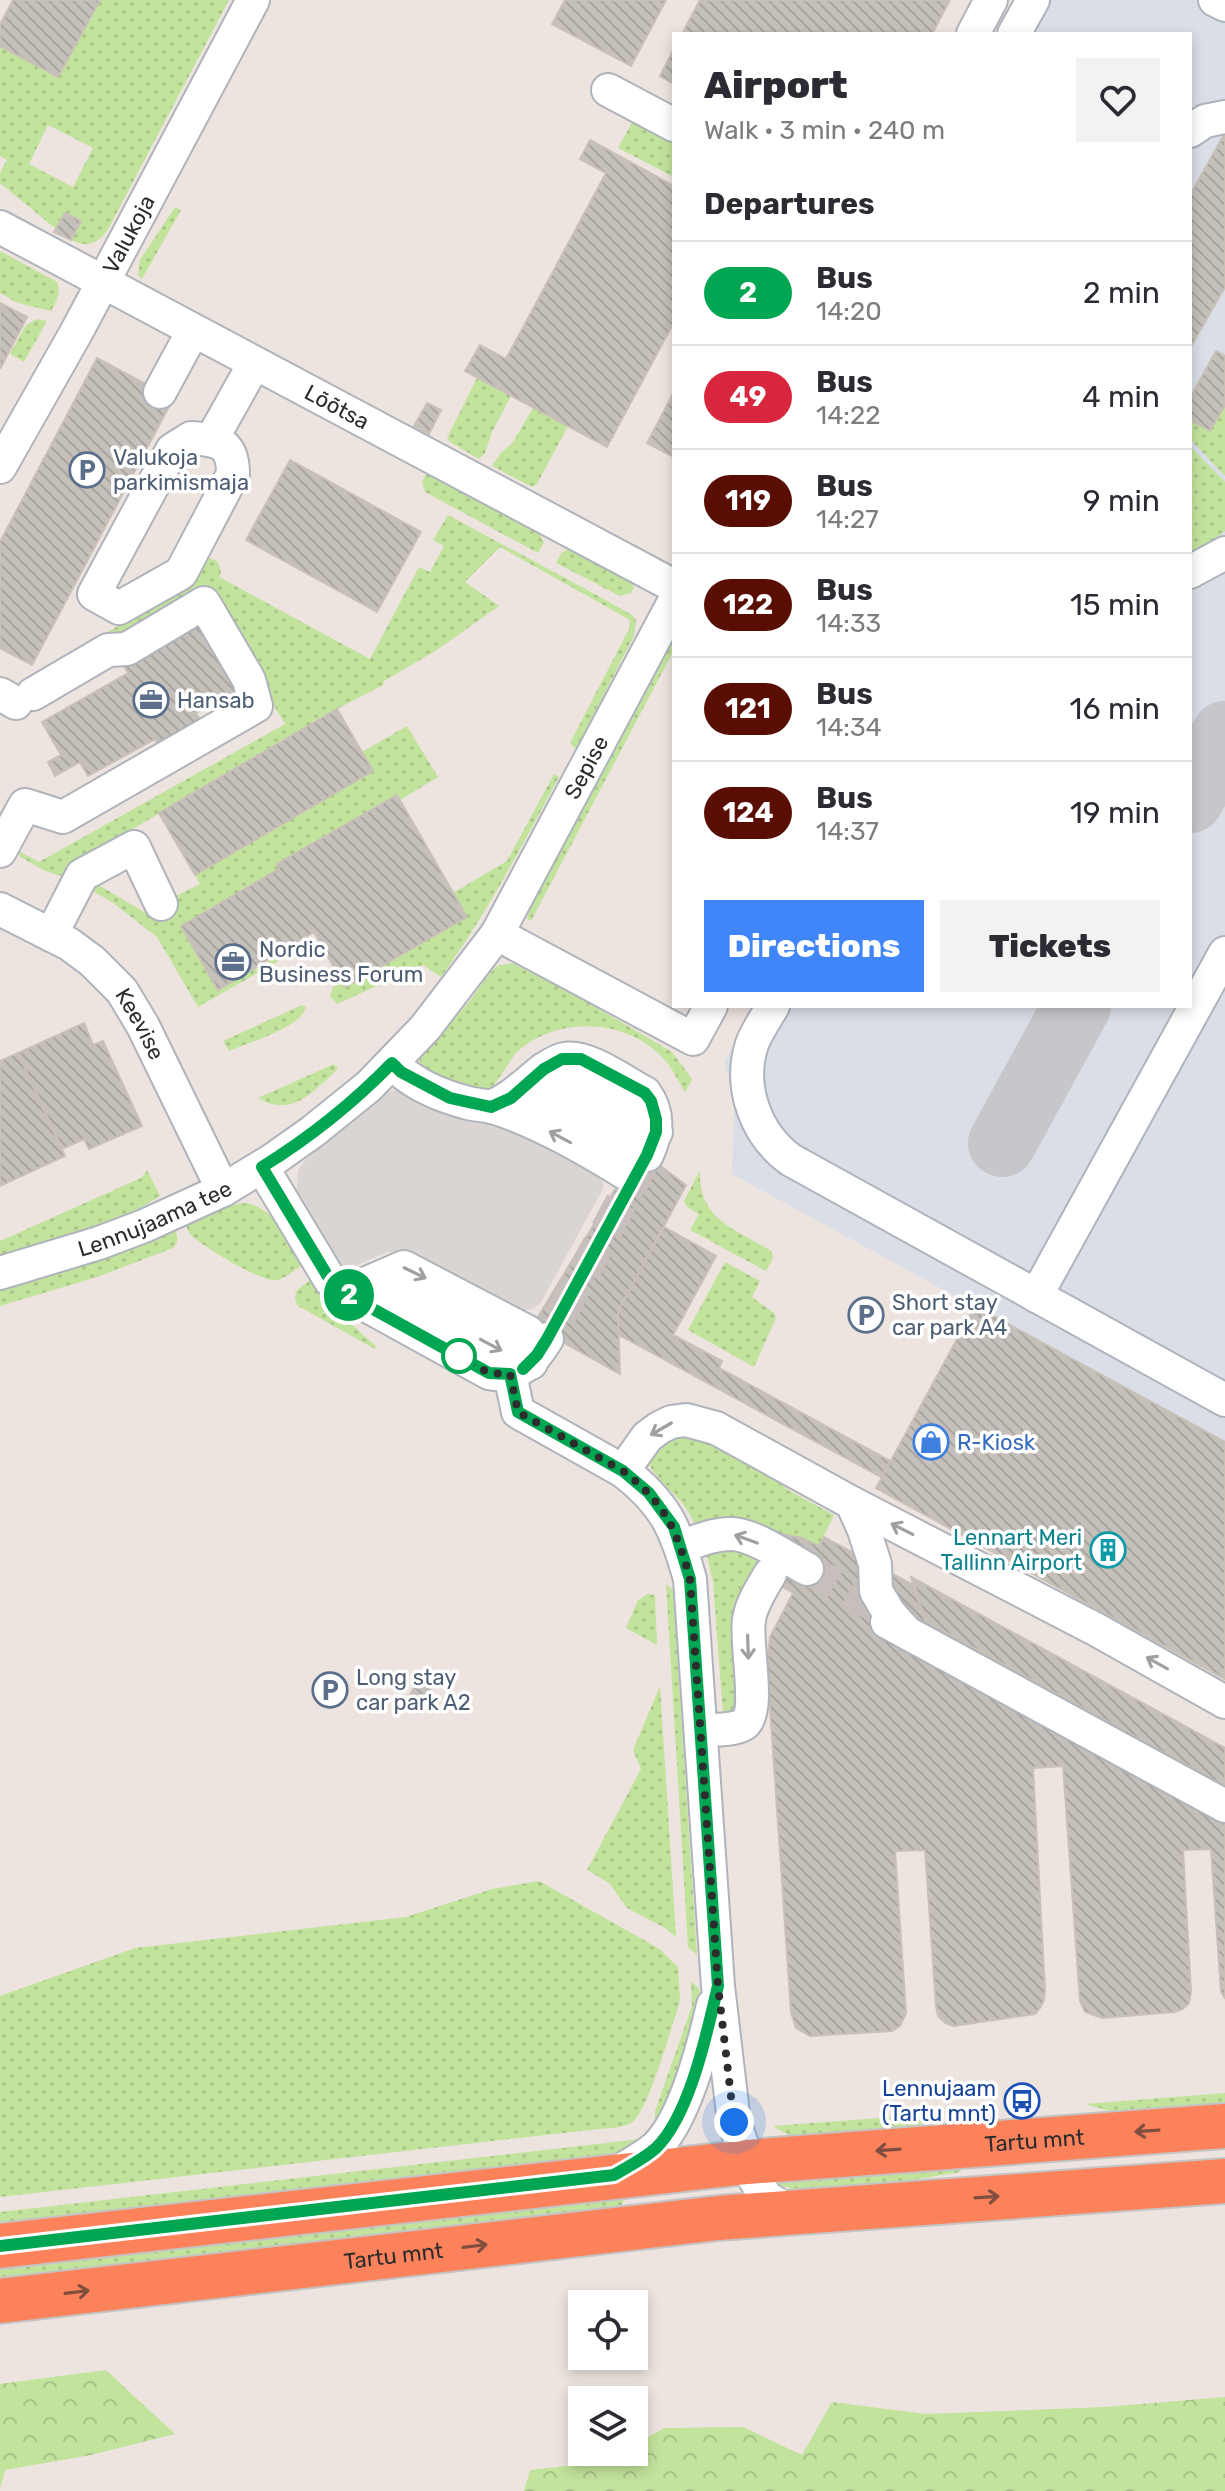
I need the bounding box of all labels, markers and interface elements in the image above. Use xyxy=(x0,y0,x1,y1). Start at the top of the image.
button: heart xyxy=(1076,58,1160,142)
text: Airport xyxy=(704,62,848,108)
text: Walk · 3 min · 240 m xyxy=(704,115,945,146)
text: Departures xyxy=(704,186,875,222)
street label: Valukoja xyxy=(97,190,160,278)
text: Bus xyxy=(816,260,873,296)
text: 2 min xyxy=(1083,275,1160,311)
text: 2 xyxy=(739,276,757,309)
text: 14:20 xyxy=(816,296,882,327)
text: Bus xyxy=(816,364,873,400)
street label: Lõõtsa xyxy=(300,378,374,435)
text: 4 min xyxy=(1082,379,1160,415)
text: 49 xyxy=(730,380,766,413)
text: 14:22 xyxy=(816,400,880,431)
place label: Valukoja parkimismaja xyxy=(113,444,249,496)
parking icon: Valukoja parkimismaja xyxy=(68,451,106,489)
text: Bus xyxy=(816,468,873,504)
text: 9 min xyxy=(1083,483,1160,519)
text: 119 xyxy=(725,484,771,517)
text: 14:27 xyxy=(816,504,879,535)
text: Bus xyxy=(816,572,873,608)
text: 15 min xyxy=(1070,587,1160,623)
text: 122 xyxy=(723,588,773,621)
text: 14:33 xyxy=(816,608,881,639)
text: Bus xyxy=(816,676,873,712)
office icon: Hansab xyxy=(132,681,170,719)
place label: Hansab xyxy=(177,687,255,714)
text: 16 min xyxy=(1070,691,1160,727)
text: 121 xyxy=(725,692,771,725)
text: 14:34 xyxy=(816,712,882,743)
street label: Sepise xyxy=(558,731,614,804)
text: Bus xyxy=(816,780,873,816)
text: 19 min xyxy=(1070,795,1160,831)
text: 124 xyxy=(722,796,774,829)
text: 14:37 xyxy=(816,816,879,847)
button: Directions xyxy=(704,900,924,992)
button: Tickets xyxy=(940,900,1160,992)
place label: Nordic Business Forum xyxy=(259,936,423,988)
office icon: Nordic Business Forum xyxy=(214,943,252,981)
street label: Keevise xyxy=(110,983,171,1064)
one-way arrow xyxy=(548,1129,572,1145)
street label: Lennujaama tee xyxy=(74,1174,237,1262)
one-way arrow xyxy=(403,1266,426,1281)
line badge: 2 xyxy=(323,1269,375,1321)
text: 2 xyxy=(340,1278,358,1311)
place label: Short stay car park A4 xyxy=(892,1289,1008,1341)
parking icon: Short stay car park A4 xyxy=(847,1296,885,1334)
one-way arrow xyxy=(479,1337,503,1353)
unlabelled marker xyxy=(442,1339,476,1373)
one-way arrow xyxy=(650,1421,673,1437)
shop icon: R-Kiosk xyxy=(912,1423,950,1461)
place label: R-Kiosk xyxy=(957,1429,1036,1456)
one-way arrow xyxy=(891,1520,915,1536)
place label: Lennart Meri Tallinn Airport xyxy=(941,1524,1082,1576)
one-way arrow xyxy=(734,1531,759,1545)
building icon: Lennart Meri Tallinn Airport xyxy=(1089,1531,1127,1569)
one-way arrow xyxy=(741,1633,756,1660)
one-way arrow xyxy=(1146,1655,1169,1671)
place label: Long stay car park A2 xyxy=(356,1664,471,1716)
parking icon: Long stay car park A2 xyxy=(311,1671,349,1709)
place label: Lennujaam (Tartu mnt) xyxy=(882,2075,996,2127)
bus stop icon: Lennujaam (Tartu mnt) xyxy=(1003,2082,1041,2120)
your location xyxy=(714,2102,754,2142)
street label: Tartu mnt xyxy=(984,2123,1086,2158)
one-way arrow xyxy=(1134,2124,1161,2139)
one-way arrow xyxy=(875,2143,902,2158)
one-way arrow xyxy=(973,2189,1000,2204)
street label: Tartu mnt xyxy=(342,2236,445,2275)
one-way arrow xyxy=(461,2239,488,2254)
one-way arrow xyxy=(64,2285,90,2300)
map controls xyxy=(568,2290,648,2466)
button: locate xyxy=(568,2290,648,2370)
button: layers xyxy=(568,2386,648,2466)

